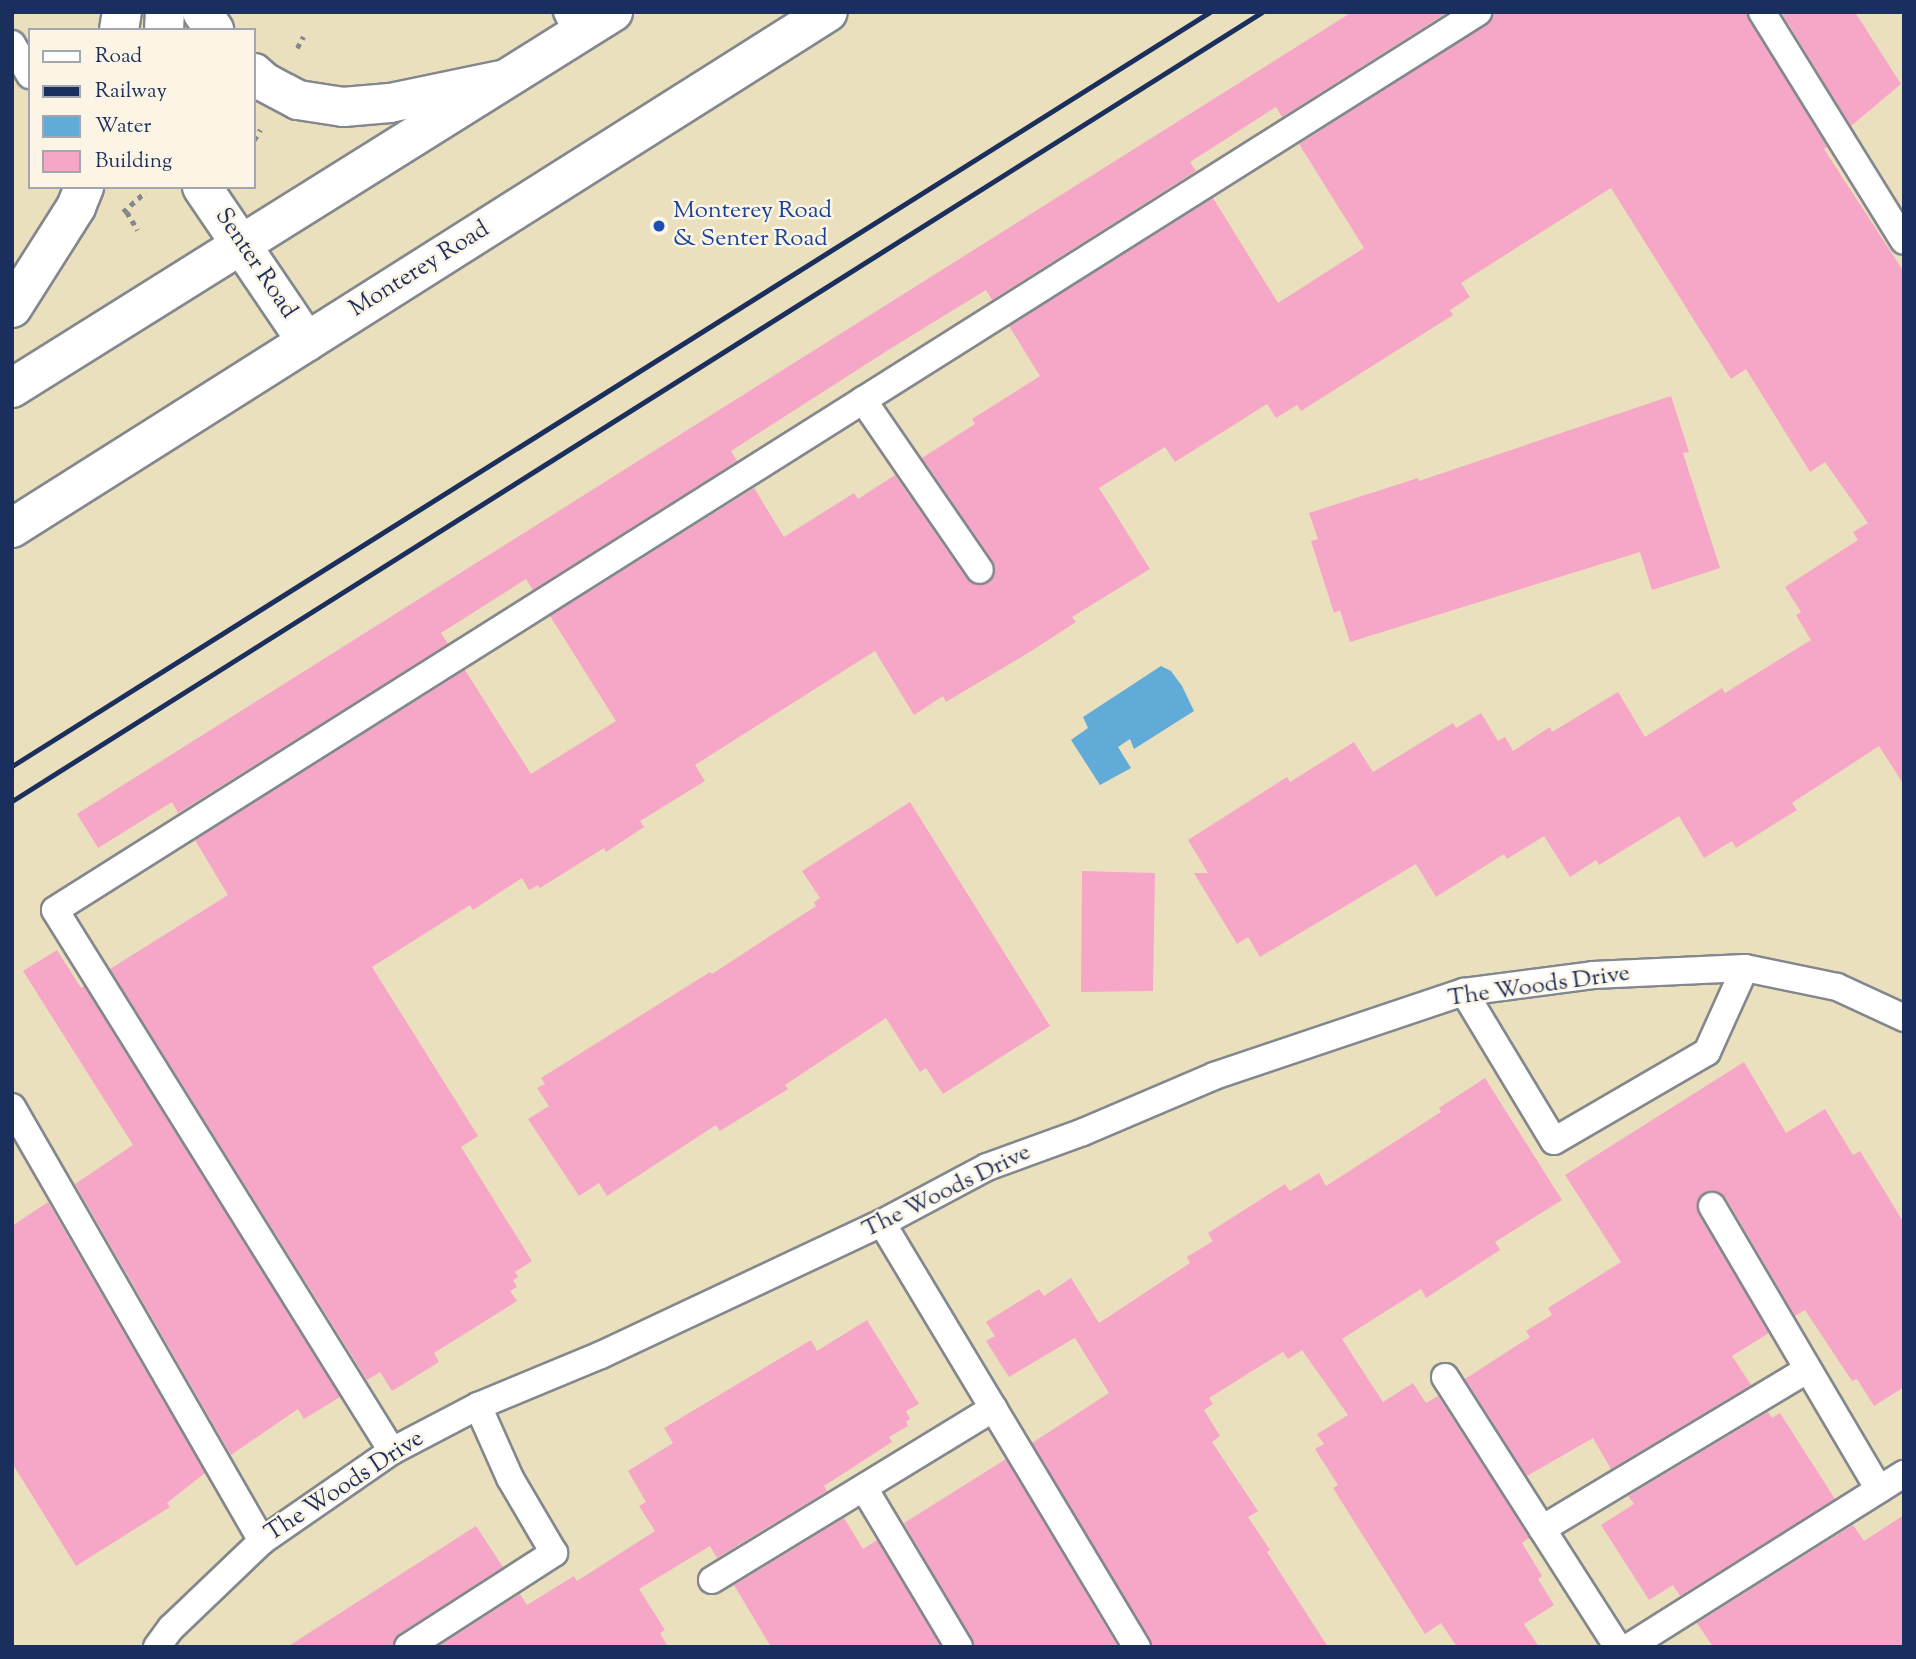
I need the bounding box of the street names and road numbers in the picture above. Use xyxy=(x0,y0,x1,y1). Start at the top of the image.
street label: Senter Road xyxy=(208,203,302,325)
street label: Monterey Road xyxy=(345,216,495,324)
street label: The Woods Drive xyxy=(1446,960,1632,1014)
street label: The Woods Drive xyxy=(858,1139,1036,1245)
street label: The Woods Drive xyxy=(260,1425,430,1549)

